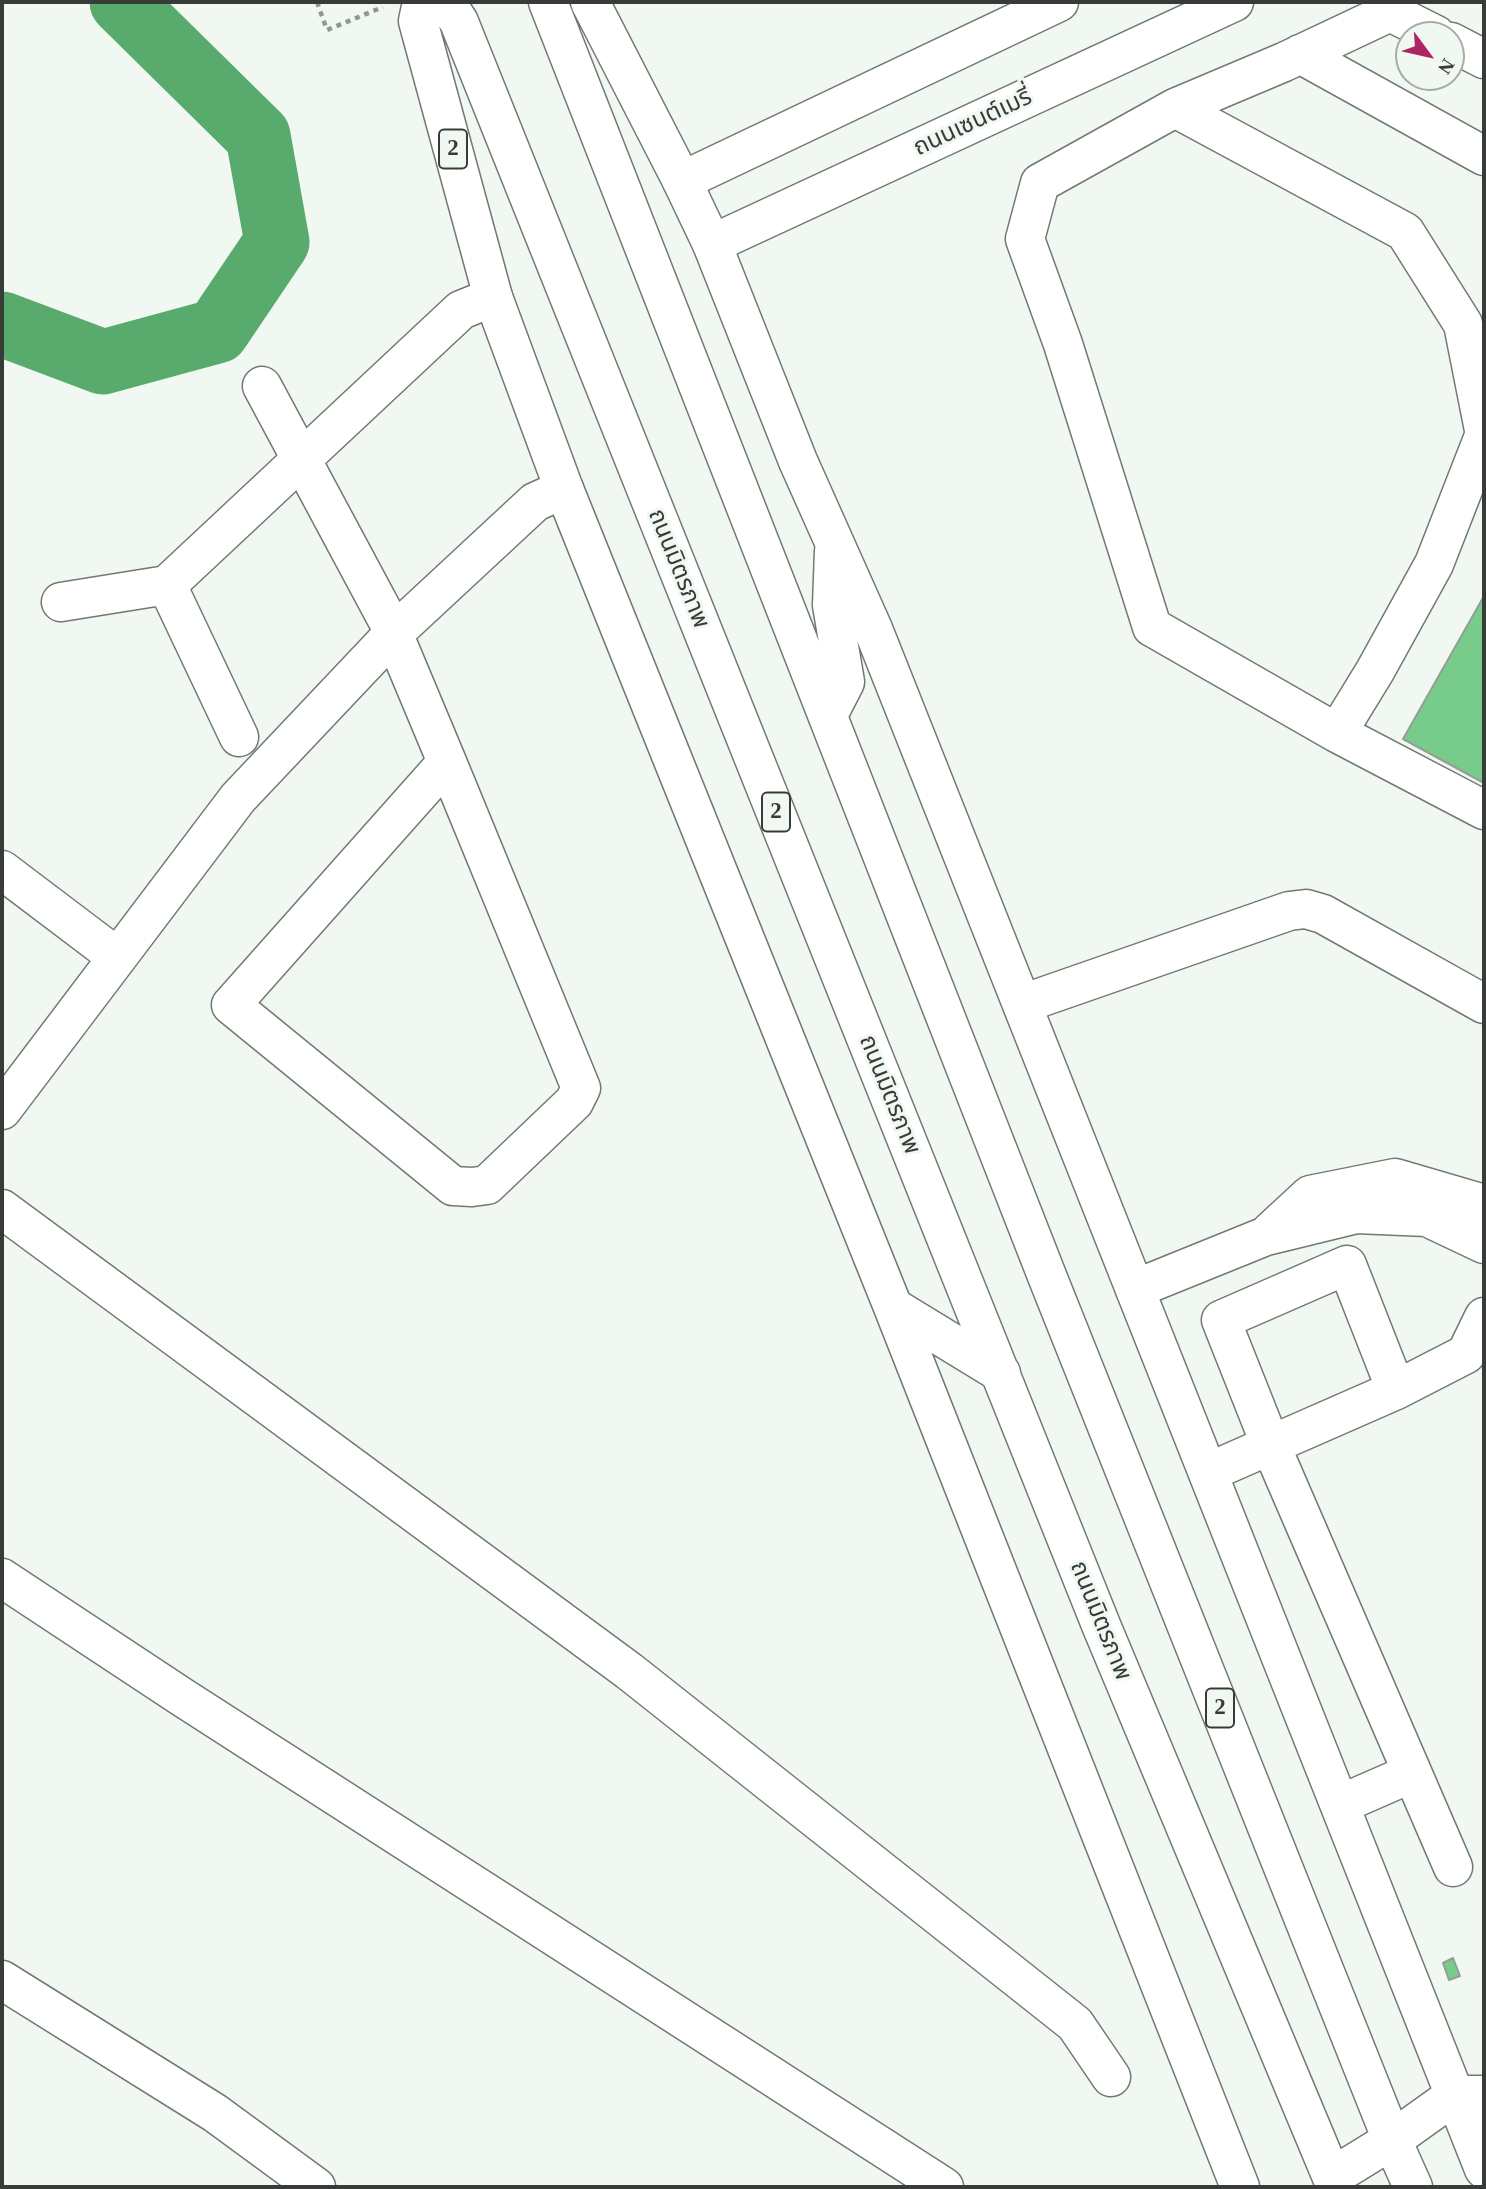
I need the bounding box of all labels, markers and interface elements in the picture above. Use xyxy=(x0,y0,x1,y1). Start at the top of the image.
north arrow xyxy=(1395,21,1465,91)
text: N xyxy=(1434,55,1459,78)
street label: ถนนเซนต์เมรี่ xyxy=(909,83,1037,163)
road number: 2 xyxy=(439,130,467,168)
street label: ถนนมิตรภาพ xyxy=(641,505,715,633)
road number: 2 xyxy=(762,792,790,832)
street label: ถนนมิตรภาพ xyxy=(852,1031,926,1159)
street label: ถนนมิตรภาพ xyxy=(1063,1557,1137,1685)
road number: 2 xyxy=(1206,1688,1234,1728)

